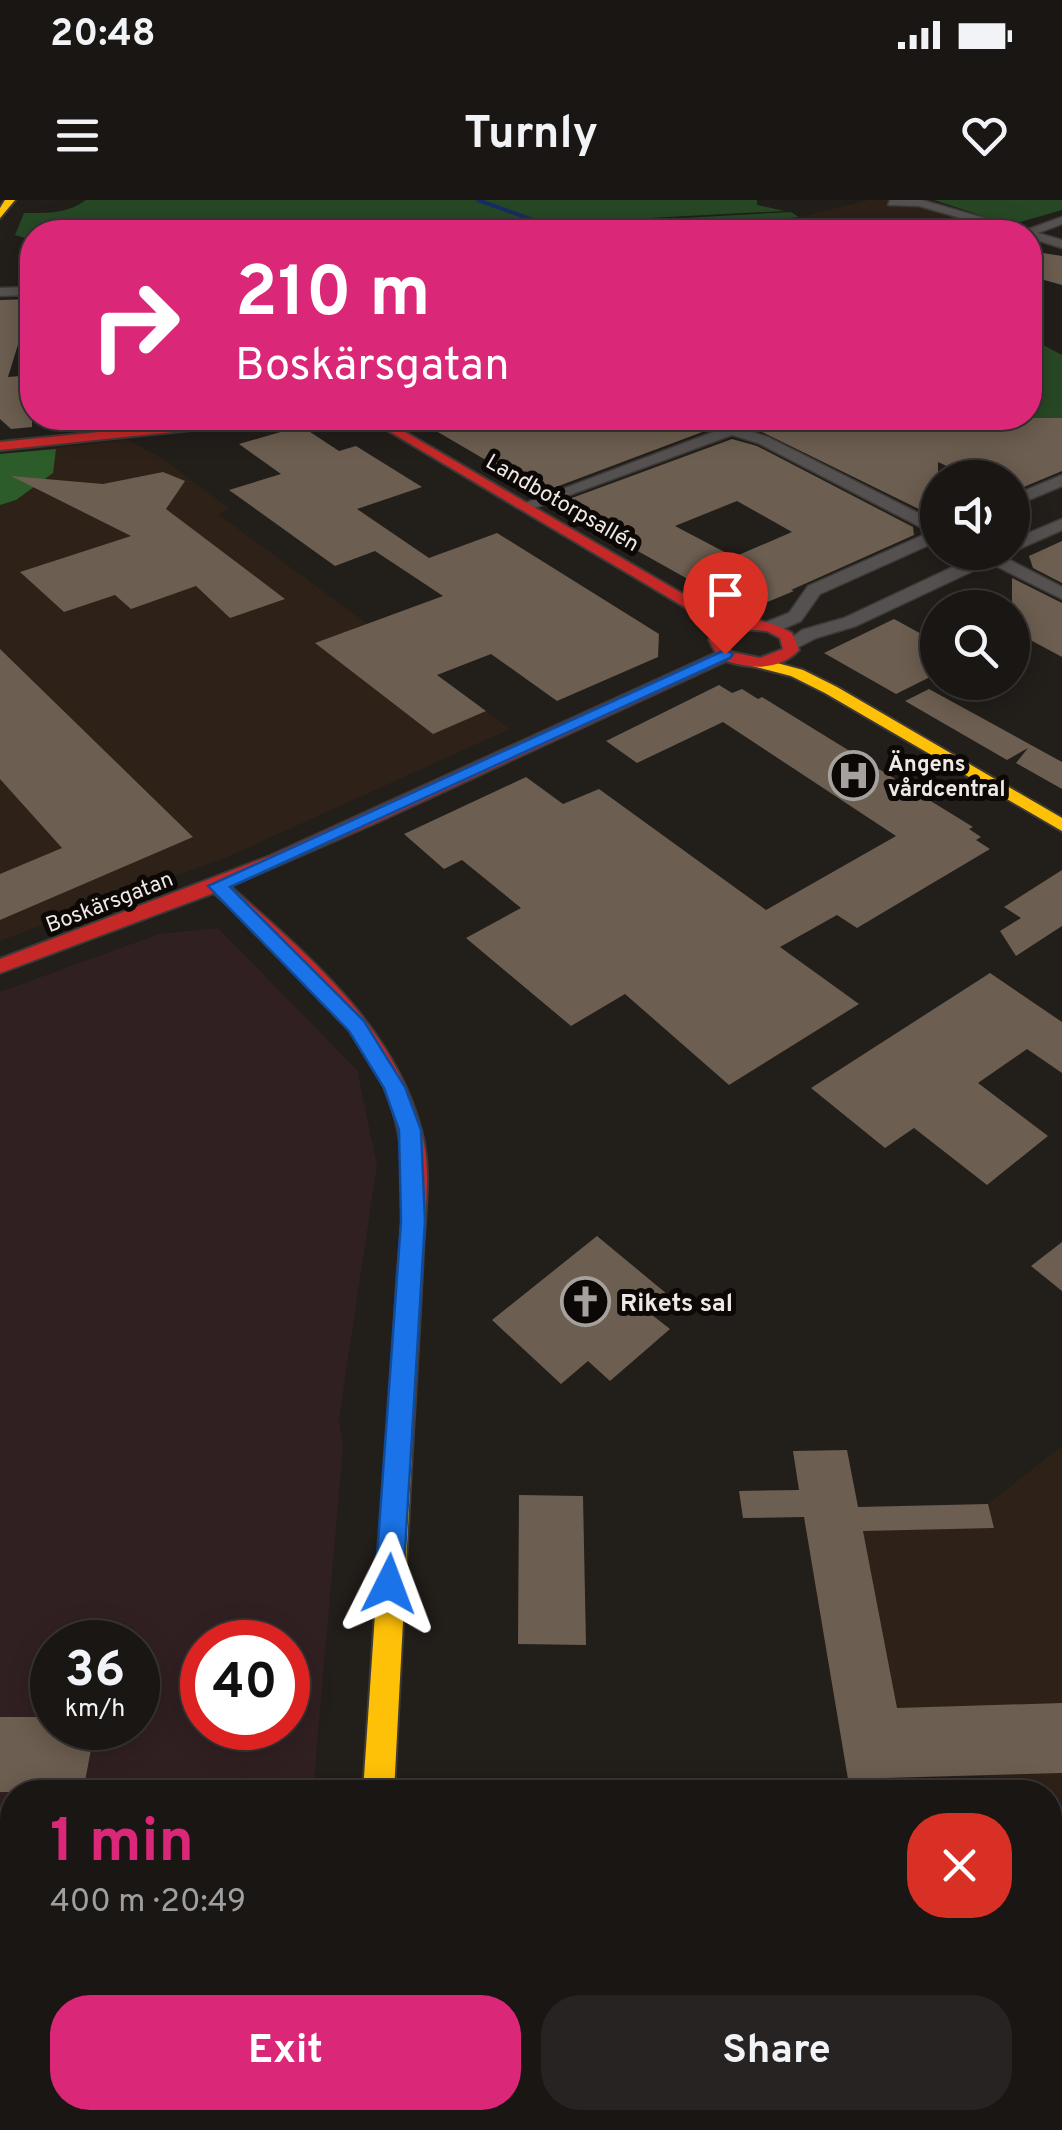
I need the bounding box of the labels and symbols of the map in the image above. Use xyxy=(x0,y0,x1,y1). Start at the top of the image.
street label: Landbotorpsallén xyxy=(480,449,643,559)
pin xyxy=(683,552,768,655)
hospital icon: Ängens vårdcentral xyxy=(827,750,879,802)
place label: Ängens vårdcentral xyxy=(888,750,1006,804)
street label: Boskärsgatan xyxy=(42,867,177,940)
church icon: Rikets sal xyxy=(559,1276,611,1328)
place label: Rikets sal xyxy=(620,1289,733,1321)
position arrow xyxy=(337,1532,441,1636)
speed limit sign: 40 xyxy=(180,1620,310,1750)

